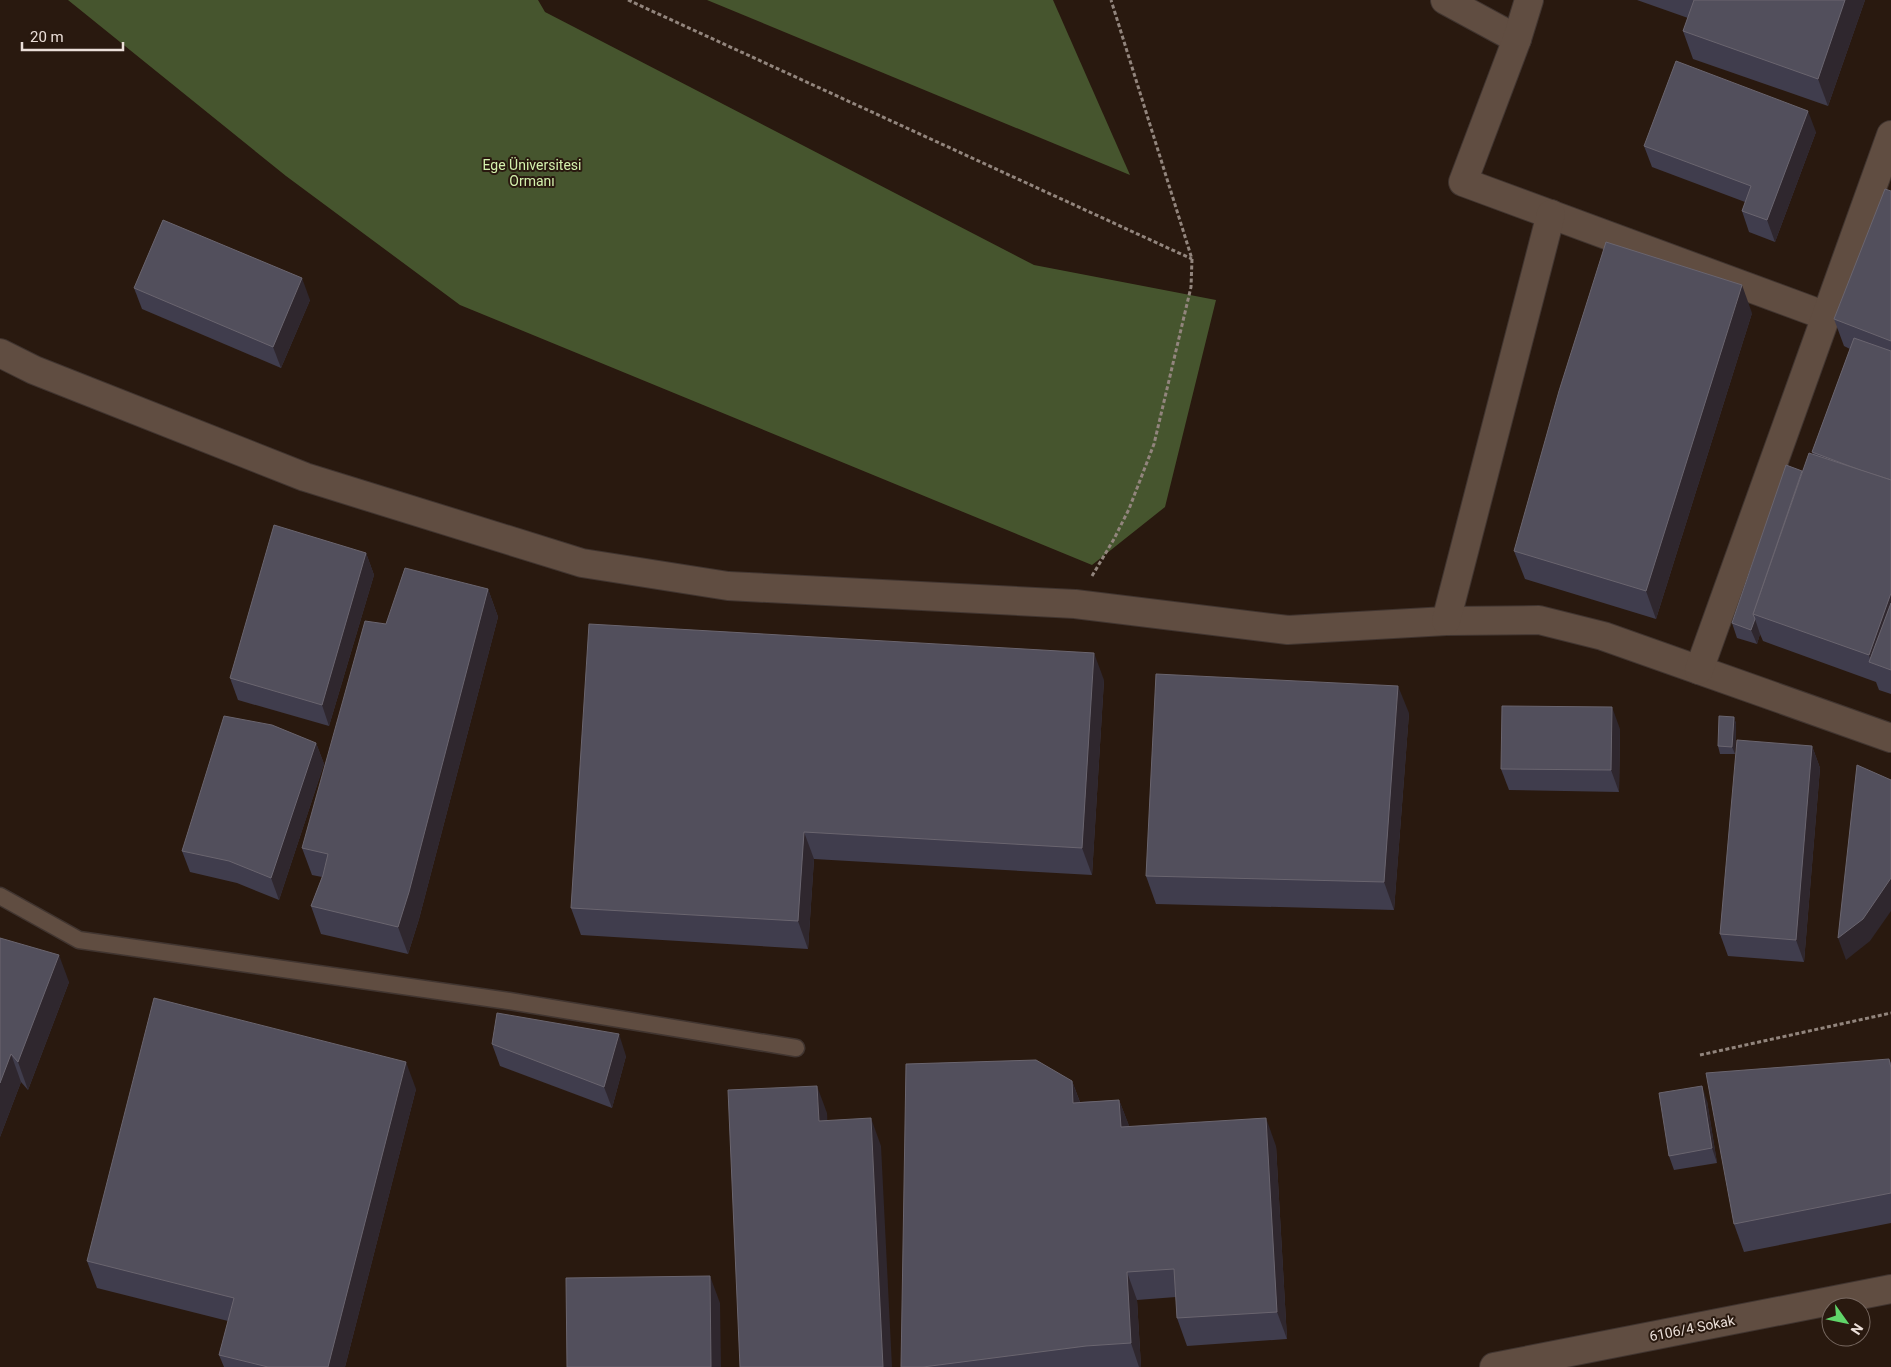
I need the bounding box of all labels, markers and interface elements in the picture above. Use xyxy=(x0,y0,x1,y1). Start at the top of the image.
scale bar xyxy=(22,20,124,52)
text: 20 m xyxy=(30,28,64,46)
park label: Ege Üniversitesi Ormanı xyxy=(483,157,581,189)
north arrow xyxy=(1821,1297,1871,1347)
street label: 6106/4 Sokak xyxy=(1648,1312,1737,1344)
text: N xyxy=(1847,1321,1866,1338)

